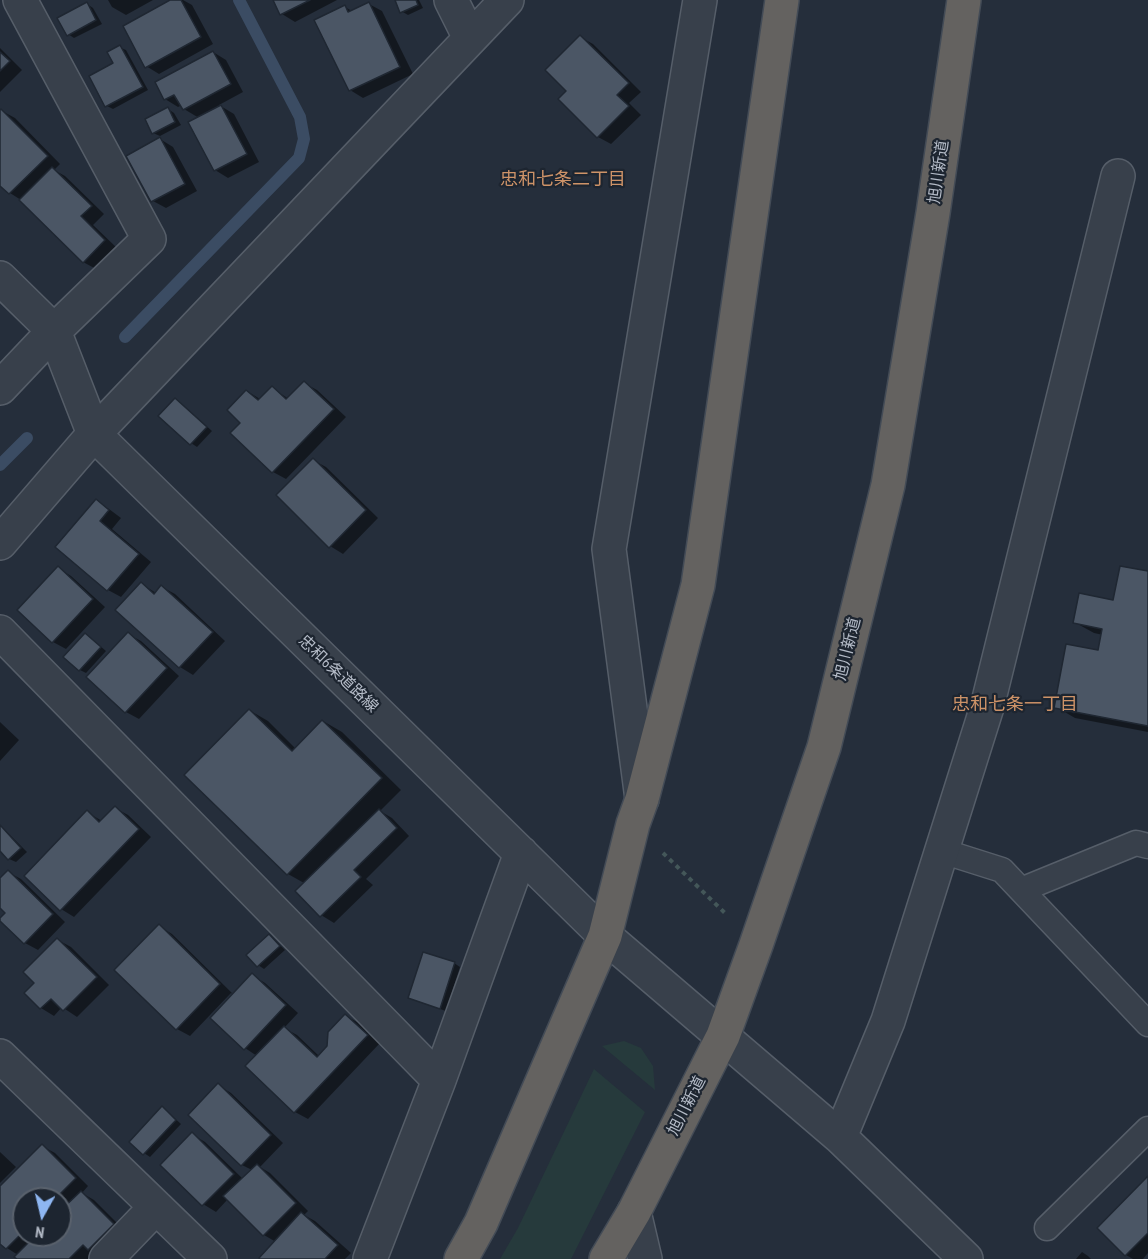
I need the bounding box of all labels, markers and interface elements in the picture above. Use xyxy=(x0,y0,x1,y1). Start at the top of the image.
street label: 旭川新道 xyxy=(925,139,953,205)
district label: 忠和七条二丁目 xyxy=(500,169,626,191)
street label: 旭川新道 xyxy=(831,616,865,682)
street label: 忠和6条道路線 xyxy=(294,631,382,717)
district label: 忠和七条一丁目 xyxy=(952,694,1078,716)
street label: 旭川新道 xyxy=(664,1073,710,1139)
north arrow xyxy=(12,1187,72,1247)
text: N xyxy=(34,1222,45,1243)

